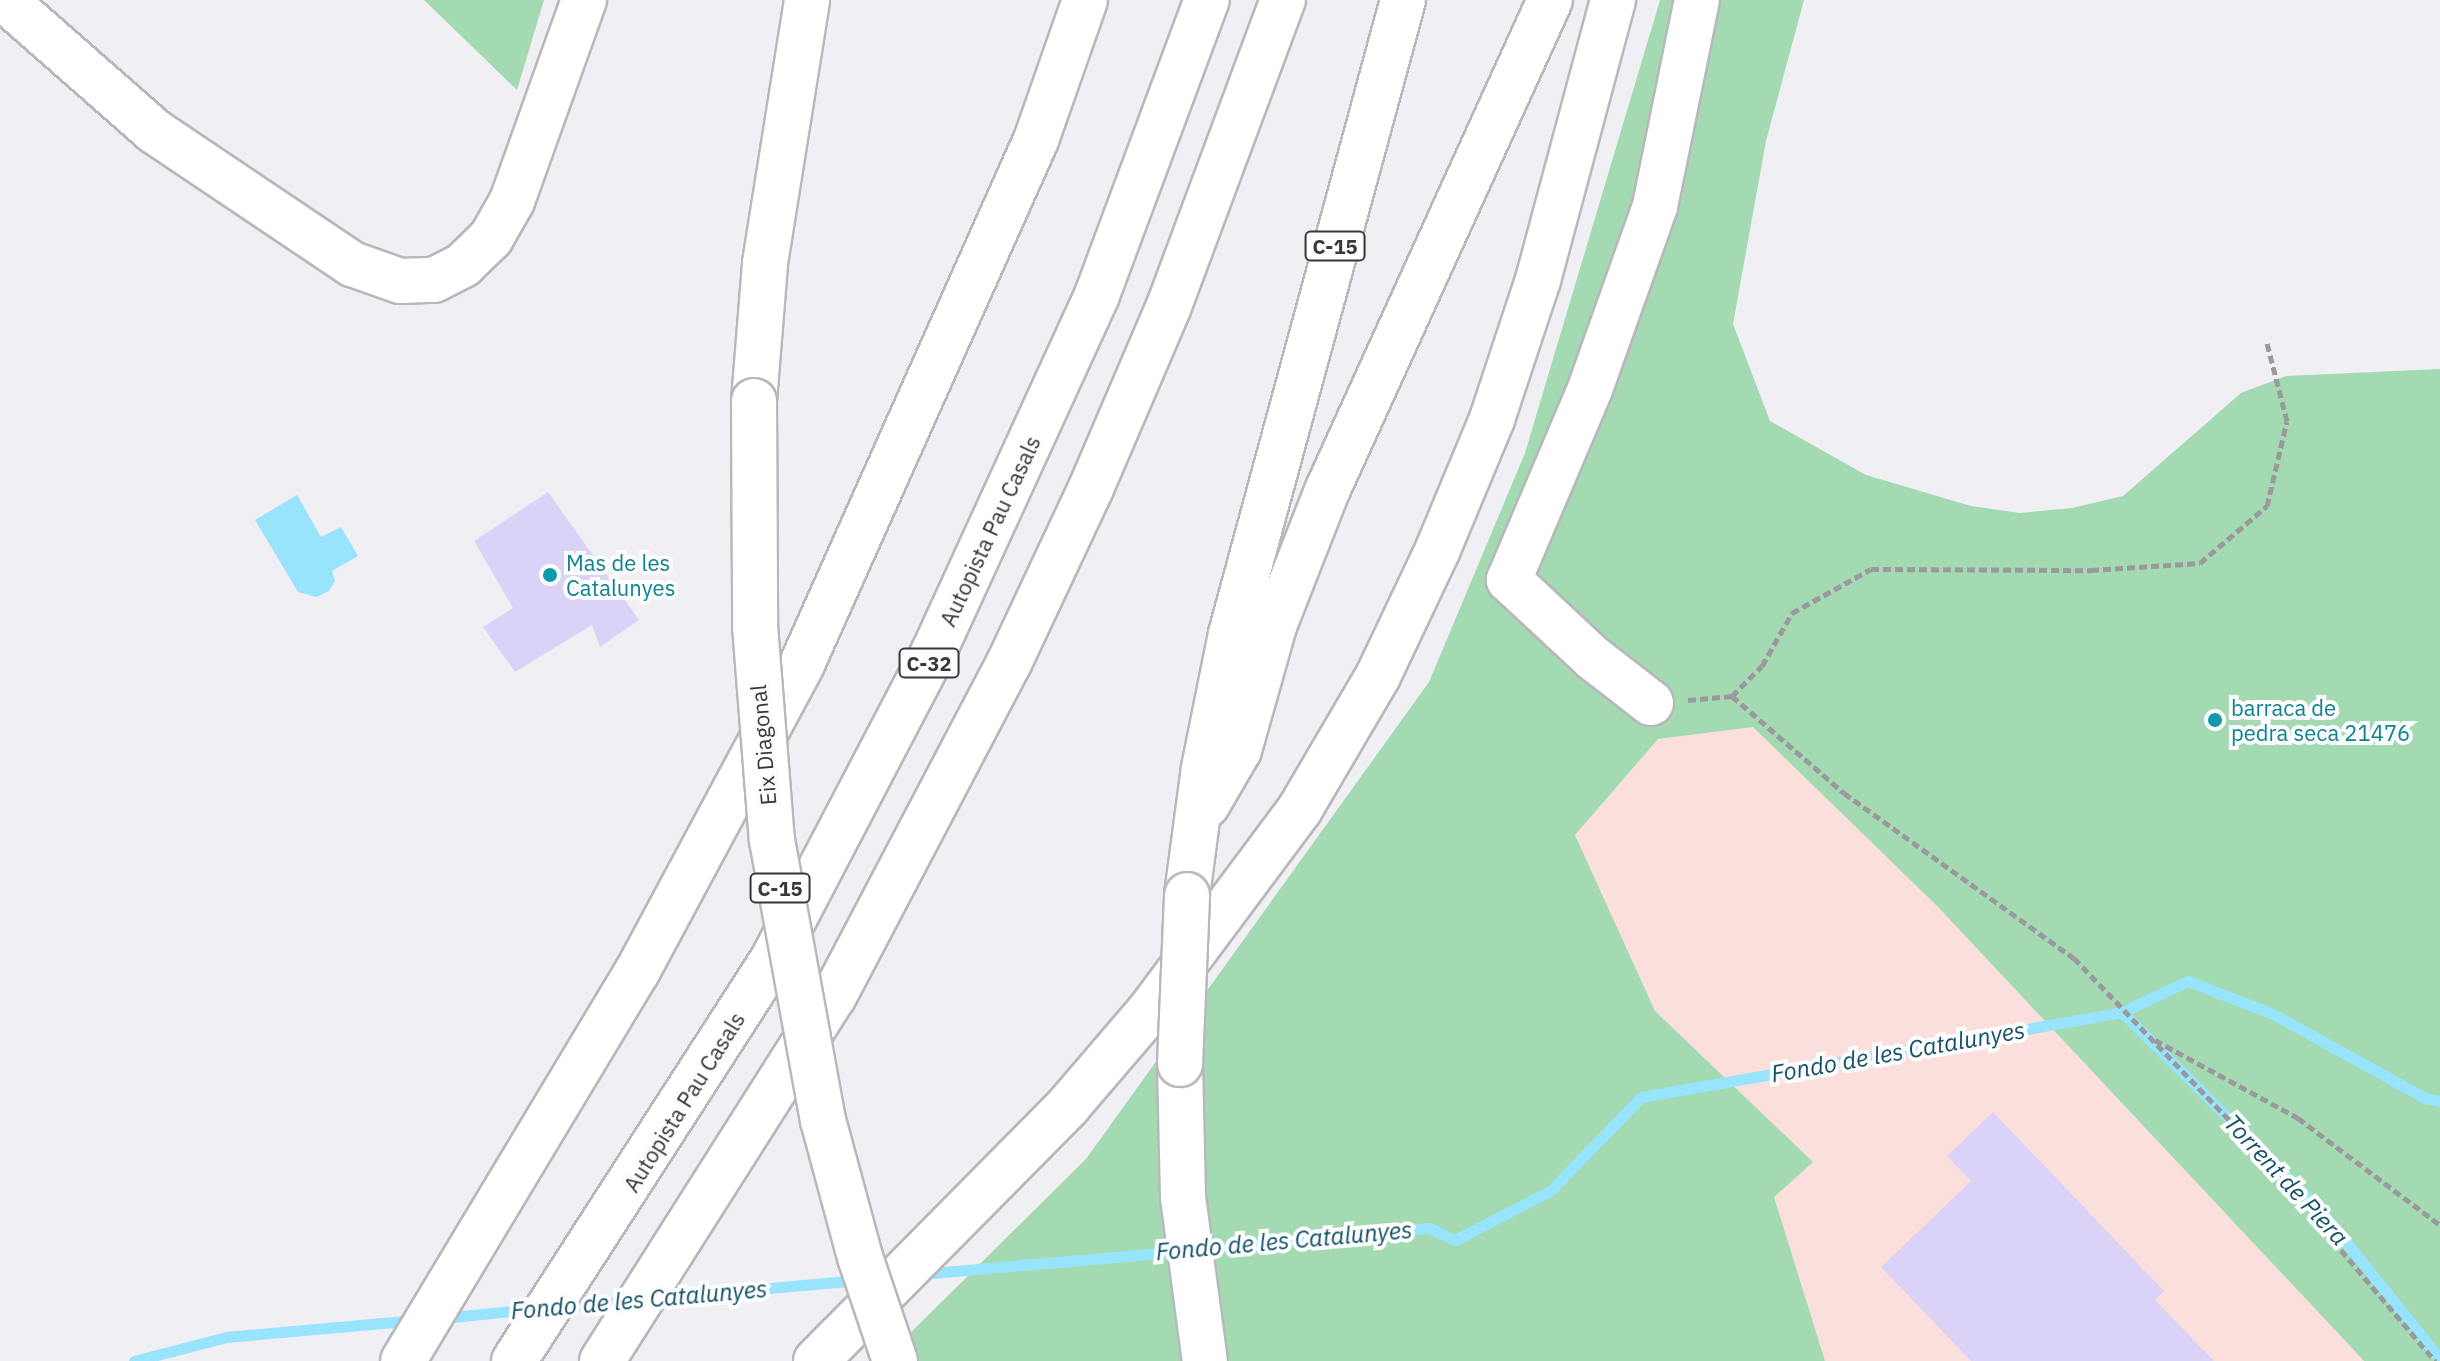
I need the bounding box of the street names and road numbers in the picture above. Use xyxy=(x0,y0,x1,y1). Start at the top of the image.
road number: C-15 xyxy=(1303,230,1367,262)
street label: Autopista Pau Casals xyxy=(934,432,1046,630)
road number: C-32 xyxy=(897,647,961,679)
street label: Eix Diagonal xyxy=(745,684,781,806)
road number: C-15 xyxy=(748,872,812,904)
street label: Autopista Pau Casals xyxy=(618,1007,750,1197)

